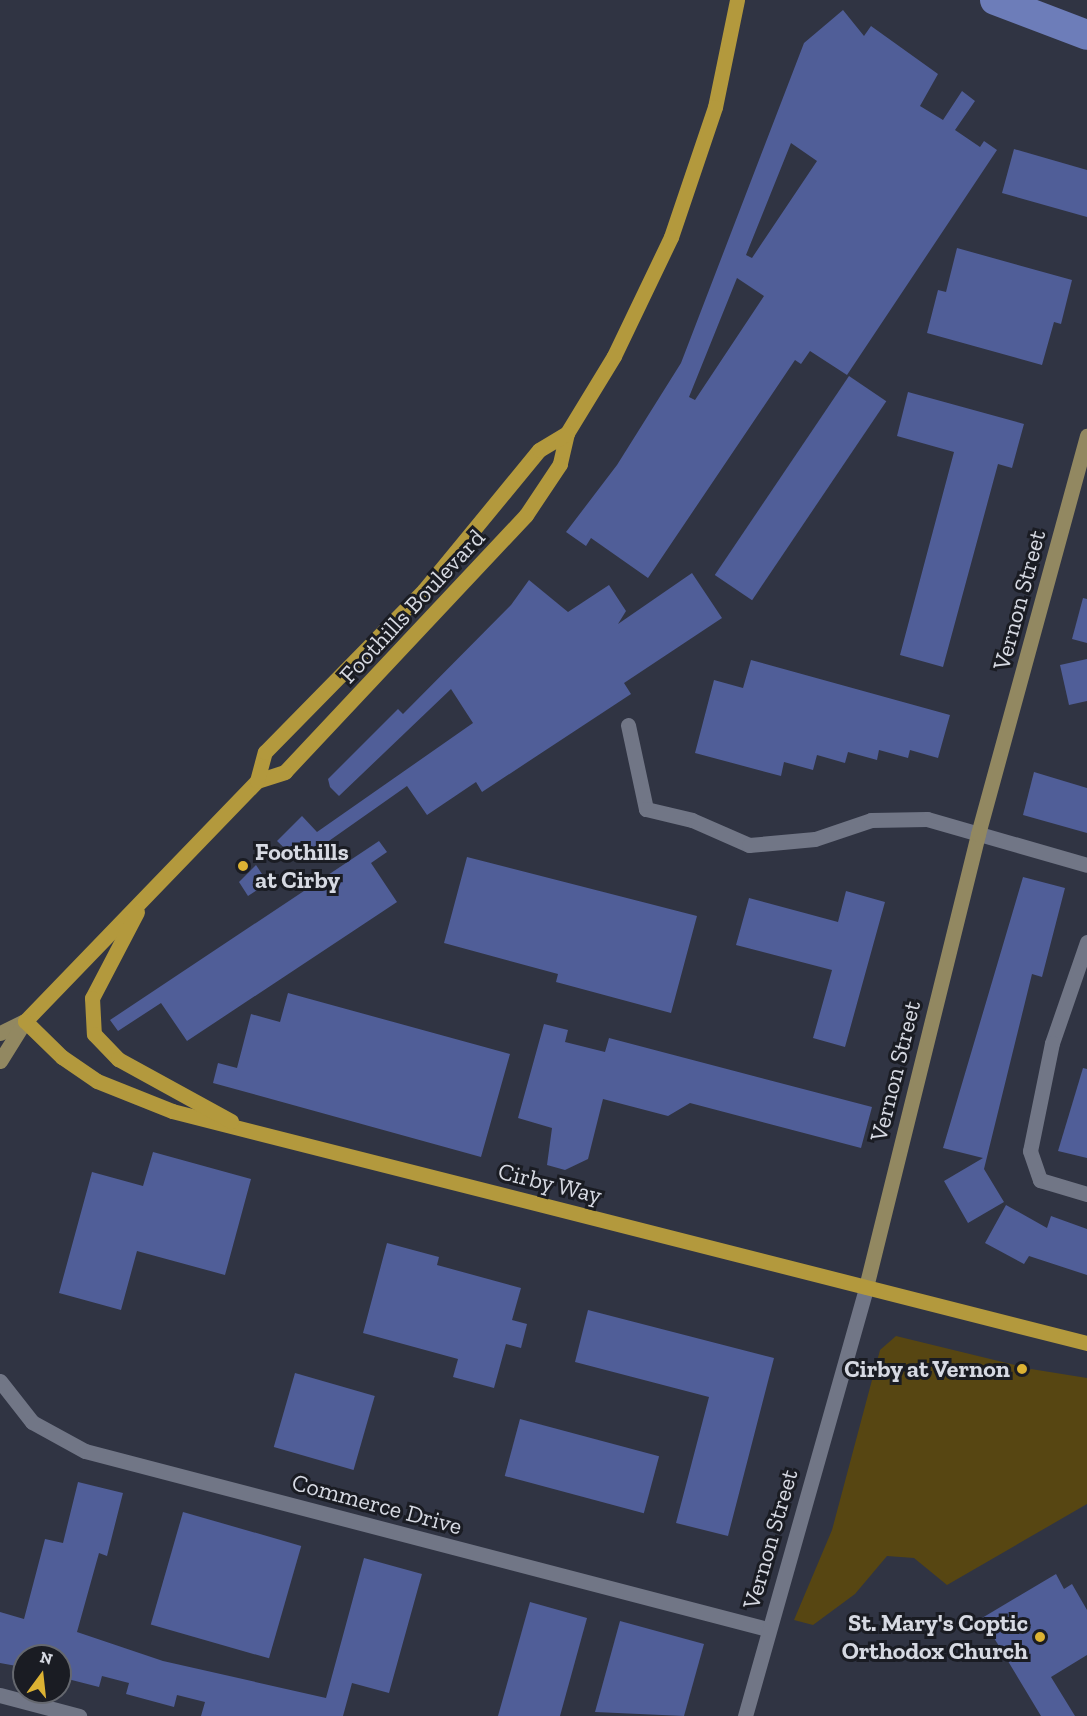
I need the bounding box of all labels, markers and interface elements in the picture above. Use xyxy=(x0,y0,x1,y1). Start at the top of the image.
street label: Foothills Boulevard xyxy=(333,523,491,689)
street label: Vernon Street xyxy=(986,527,1052,673)
place label: Foothills at Cirby xyxy=(255,838,349,894)
marker: Foothills at Cirby xyxy=(236,859,250,873)
street label: Vernon Street xyxy=(864,998,926,1144)
street label: Cirby Way xyxy=(495,1156,605,1210)
place label: Cirby at Vernon xyxy=(843,1355,1010,1383)
marker: Cirby at Vernon xyxy=(1015,1362,1029,1376)
street label: Vernon Street xyxy=(736,1466,804,1612)
street label: Commerce Drive xyxy=(289,1467,465,1541)
place label: St. Mary's Coptic Orthodox Church xyxy=(842,1609,1028,1665)
marker: St. Mary's Coptic Orthodox Church xyxy=(1033,1630,1047,1644)
north arrow xyxy=(12,1644,72,1704)
text: N xyxy=(38,1647,55,1669)

